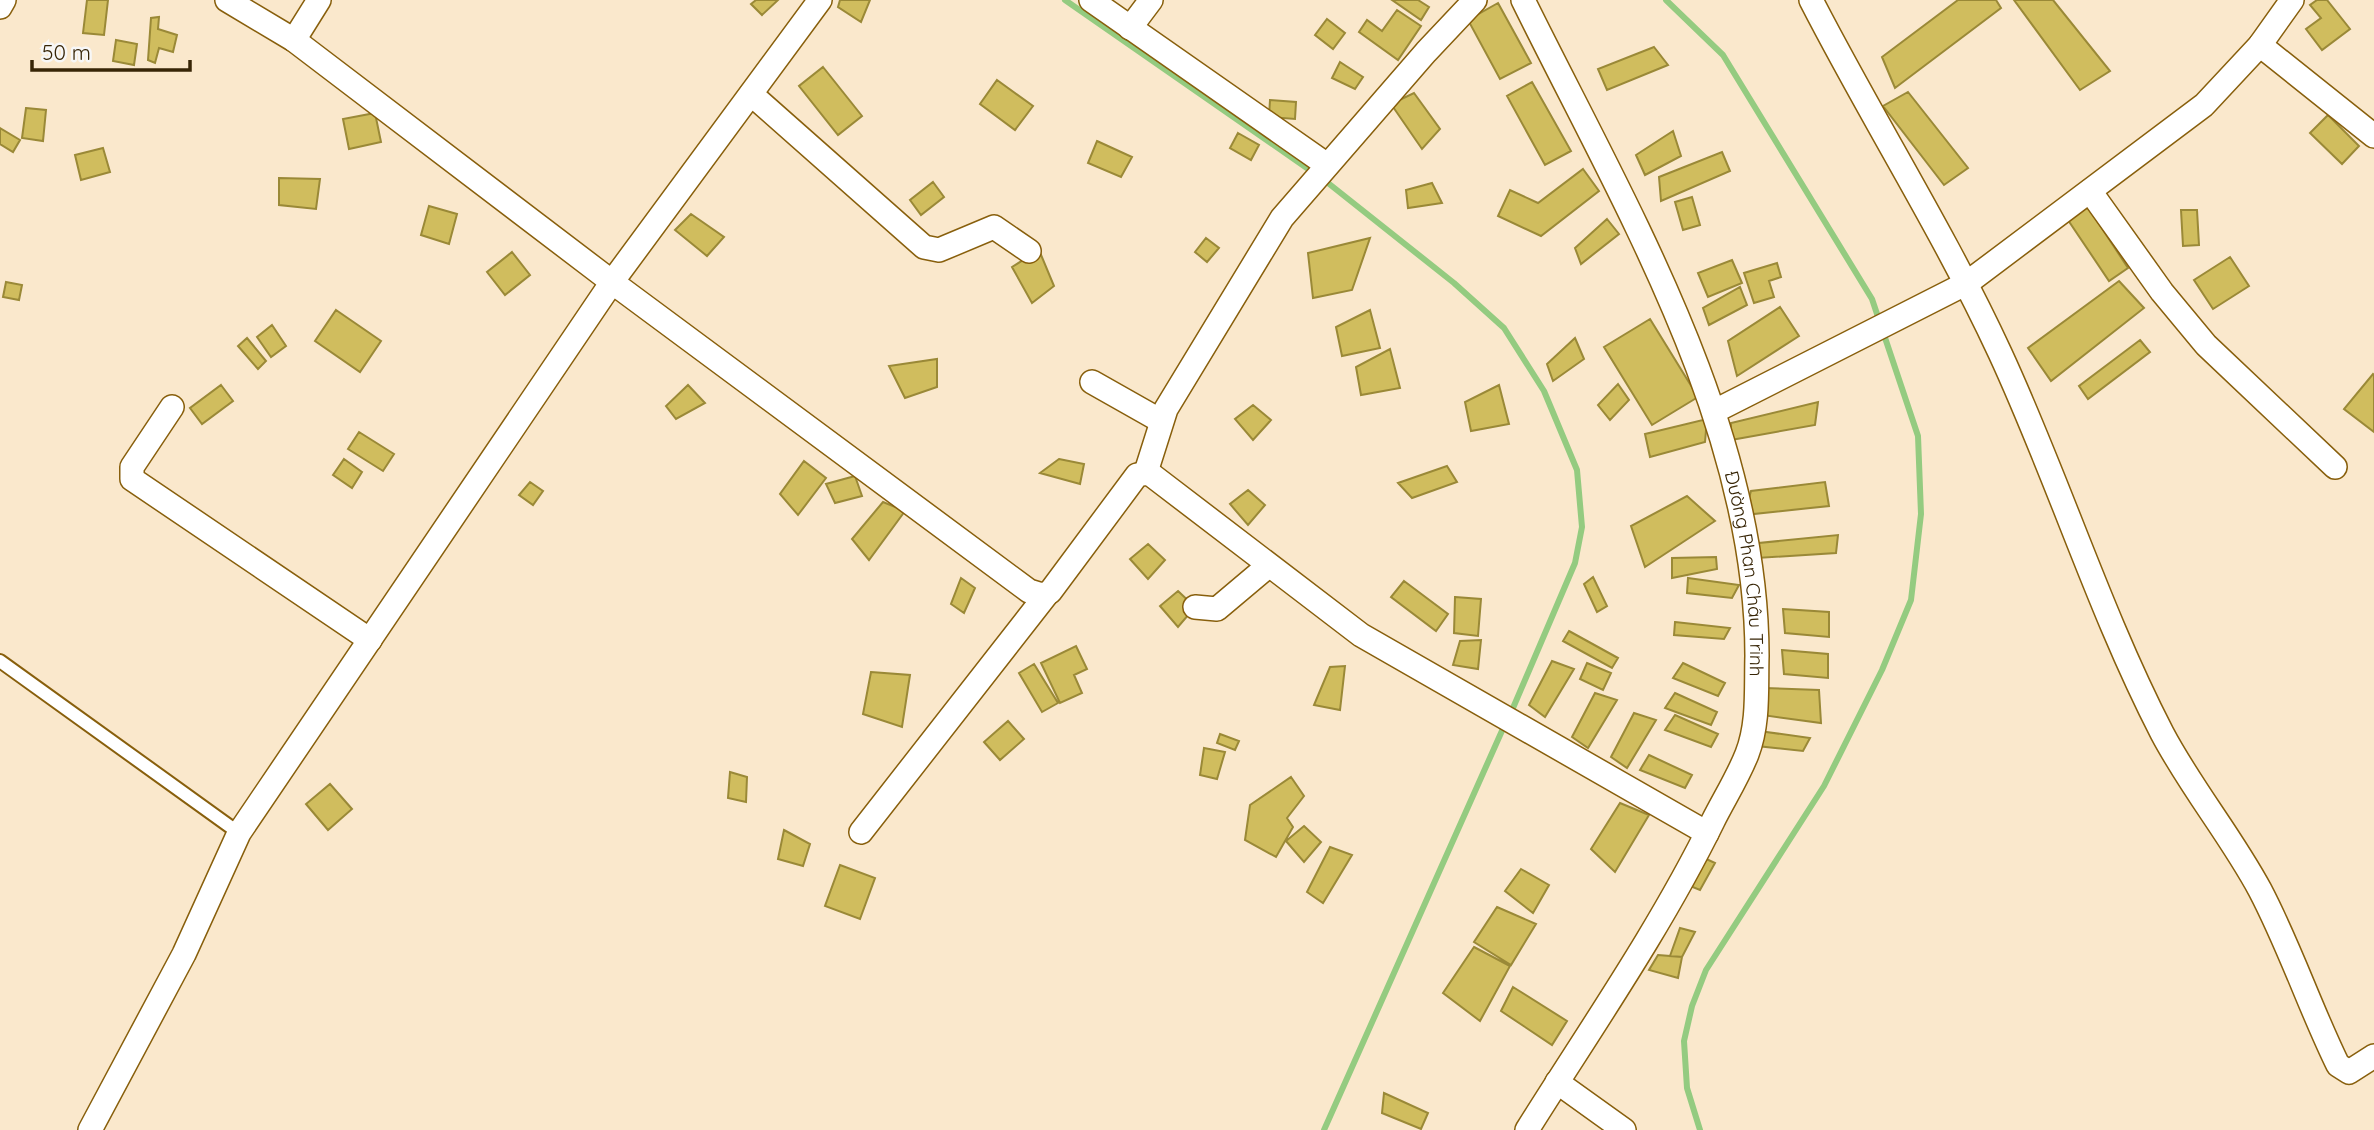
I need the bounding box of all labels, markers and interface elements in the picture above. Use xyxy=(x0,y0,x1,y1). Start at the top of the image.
scale bar xyxy=(32,28,189,72)
text: 50 m xyxy=(42,39,91,65)
street label: Đường Phan Châu Trinh xyxy=(1720,468,1769,677)

